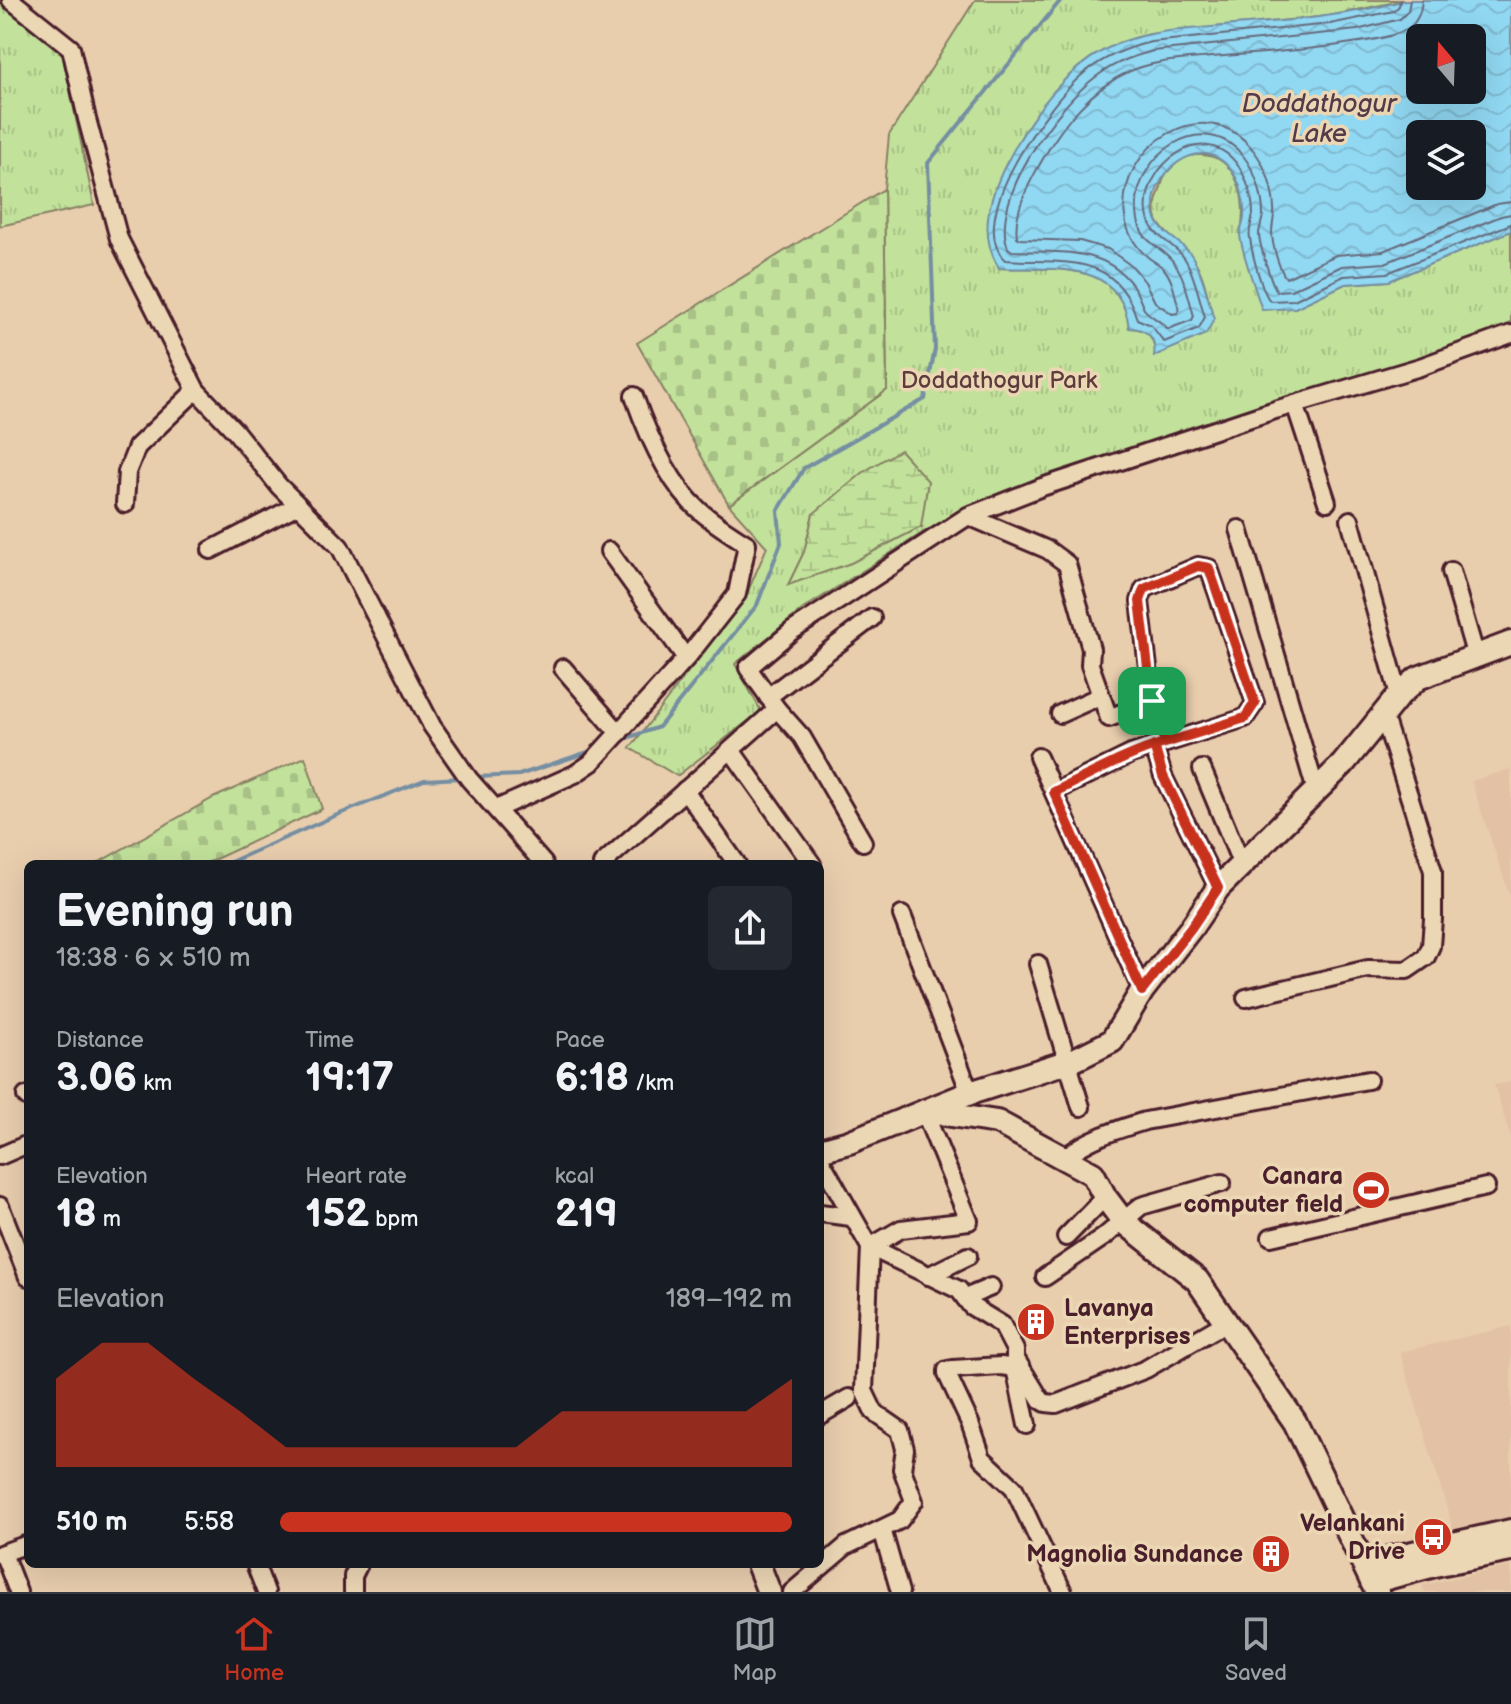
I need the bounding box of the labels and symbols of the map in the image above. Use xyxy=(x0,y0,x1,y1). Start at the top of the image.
north arrow xyxy=(1406,24,1486,104)
water label: Doddathogur Lake xyxy=(1242,89,1398,150)
park label: Doddathogur Park xyxy=(901,366,1098,395)
pin xyxy=(1118,667,1186,735)
place label: Canara computer field xyxy=(1183,1162,1343,1219)
sports icon: Canara computer field xyxy=(1350,1169,1392,1211)
place label: Lavanya Enterprises xyxy=(1064,1294,1191,1351)
building icon: Lavanya Enterprises xyxy=(1015,1301,1057,1343)
place label: Velankani Drive xyxy=(1300,1509,1405,1566)
bus stop icon: Velankani Drive xyxy=(1412,1516,1454,1558)
building icon: Magnolia Sundance xyxy=(1250,1533,1292,1575)
place label: Magnolia Sundance xyxy=(1026,1540,1243,1569)

